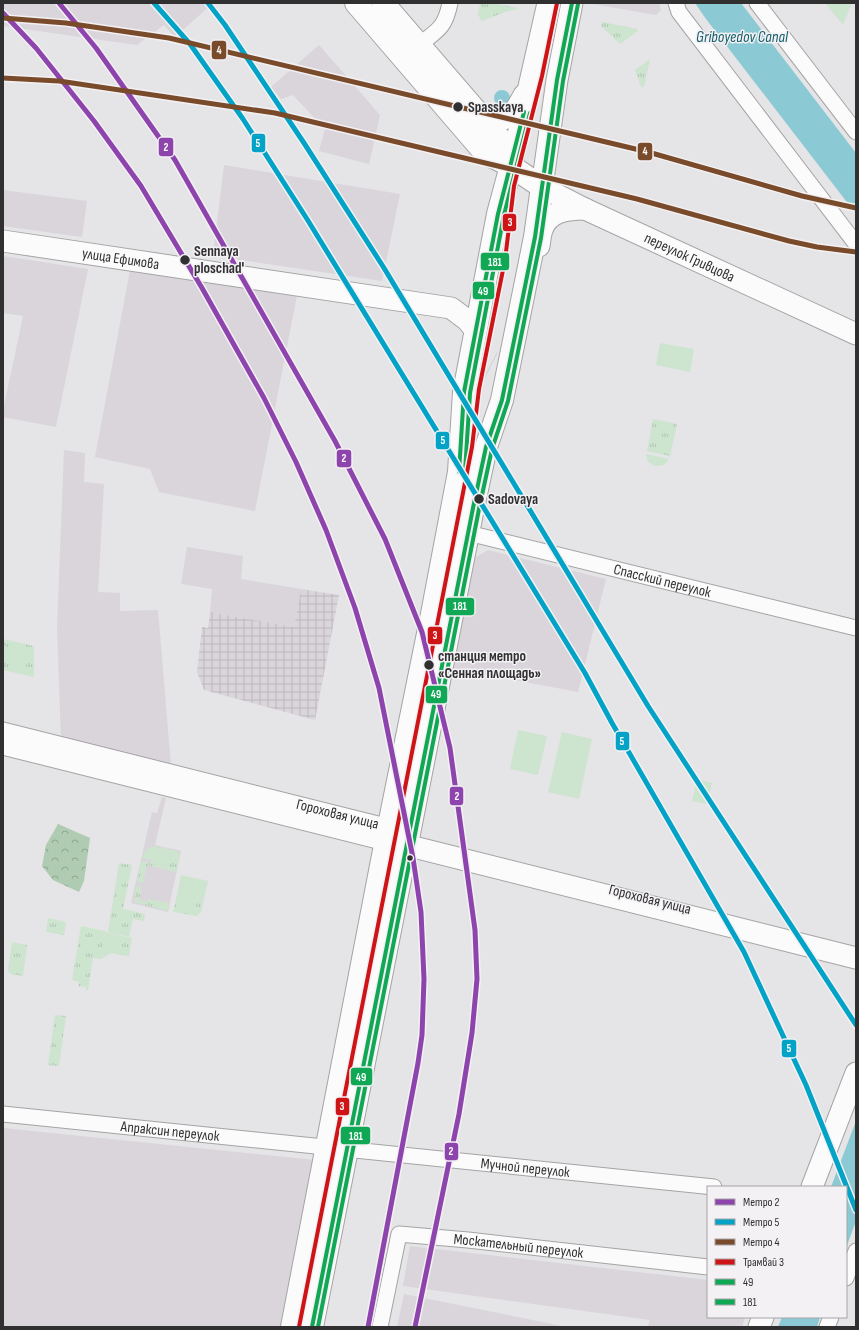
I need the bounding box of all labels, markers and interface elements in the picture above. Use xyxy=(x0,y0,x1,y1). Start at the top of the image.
water label: Griboyedov Canal xyxy=(696,28,789,47)
line badge: 4 xyxy=(211,40,227,60)
text: 4 xyxy=(216,44,222,57)
place label: Spasskaya xyxy=(468,98,523,117)
marker: Spasskaya xyxy=(451,100,465,114)
line badge: 5 xyxy=(251,133,266,153)
line badge: 2 xyxy=(158,137,174,157)
text: 5 xyxy=(256,137,261,150)
text: 2 xyxy=(164,141,169,154)
line badge: 4 xyxy=(637,142,653,161)
text: 4 xyxy=(642,145,648,158)
line badge: 3 xyxy=(502,213,517,232)
text: 3 xyxy=(508,216,513,229)
street label: переулок Гривцова xyxy=(641,229,738,287)
place label: Sennaya ploschad' xyxy=(194,242,245,278)
street label: улица Ефимова xyxy=(81,244,161,274)
line badge: 181 xyxy=(480,252,510,271)
marker: Sennaya ploschad' xyxy=(178,253,192,267)
text: 181 xyxy=(488,256,503,269)
line badge: 49 xyxy=(472,281,495,300)
text: 49 xyxy=(478,285,488,298)
line badge: 5 xyxy=(435,431,450,450)
text: 5 xyxy=(441,434,446,447)
line badge: 2 xyxy=(336,449,352,468)
text: 2 xyxy=(342,452,347,465)
place label: Sadovaya xyxy=(488,490,538,509)
marker: Sadovaya xyxy=(472,492,486,506)
street label: Спасский переулок xyxy=(612,560,713,602)
line badge: 181 xyxy=(445,597,475,616)
text: 181 xyxy=(453,600,468,613)
line badge: 3 xyxy=(427,626,443,645)
text: 3 xyxy=(433,629,438,642)
place label: станция метро «Сенная площадь» xyxy=(438,647,541,683)
marker: станция метро «Сенная площадь» xyxy=(422,658,436,672)
line badge: 49 xyxy=(425,685,448,704)
text: 49 xyxy=(431,688,441,701)
line badge: 5 xyxy=(615,731,630,751)
text: 5 xyxy=(620,735,625,748)
line badge: 2 xyxy=(449,786,464,806)
text: 2 xyxy=(455,790,460,803)
street label: Гороховая улица xyxy=(294,795,381,834)
unlabelled marker xyxy=(405,853,415,863)
street label: Гороховая улица xyxy=(607,880,693,919)
line badge: 5 xyxy=(781,1039,797,1058)
text: 5 xyxy=(787,1042,792,1055)
line badge: 49 xyxy=(350,1067,373,1086)
text: 49 xyxy=(356,1071,366,1084)
line badge: 3 xyxy=(335,1097,350,1116)
text: 3 xyxy=(340,1100,345,1113)
street label: Апраксин переулок xyxy=(119,1117,221,1146)
line badge: 181 xyxy=(340,1126,371,1145)
text: 181 xyxy=(349,1130,364,1143)
line badge: 2 xyxy=(444,1142,459,1161)
text: 2 xyxy=(449,1145,454,1158)
street label: Мучной переулок xyxy=(480,1154,571,1182)
legend xyxy=(707,1186,847,1318)
text: Метро 2 xyxy=(743,1195,780,1210)
text: Метро 5 xyxy=(743,1215,780,1230)
street label: Москательный переулок xyxy=(453,1230,585,1263)
text: Метро 4 xyxy=(743,1235,780,1250)
text: Трамвай 3 xyxy=(743,1255,784,1270)
text: 49 xyxy=(743,1275,753,1290)
text: 181 xyxy=(743,1295,757,1310)

